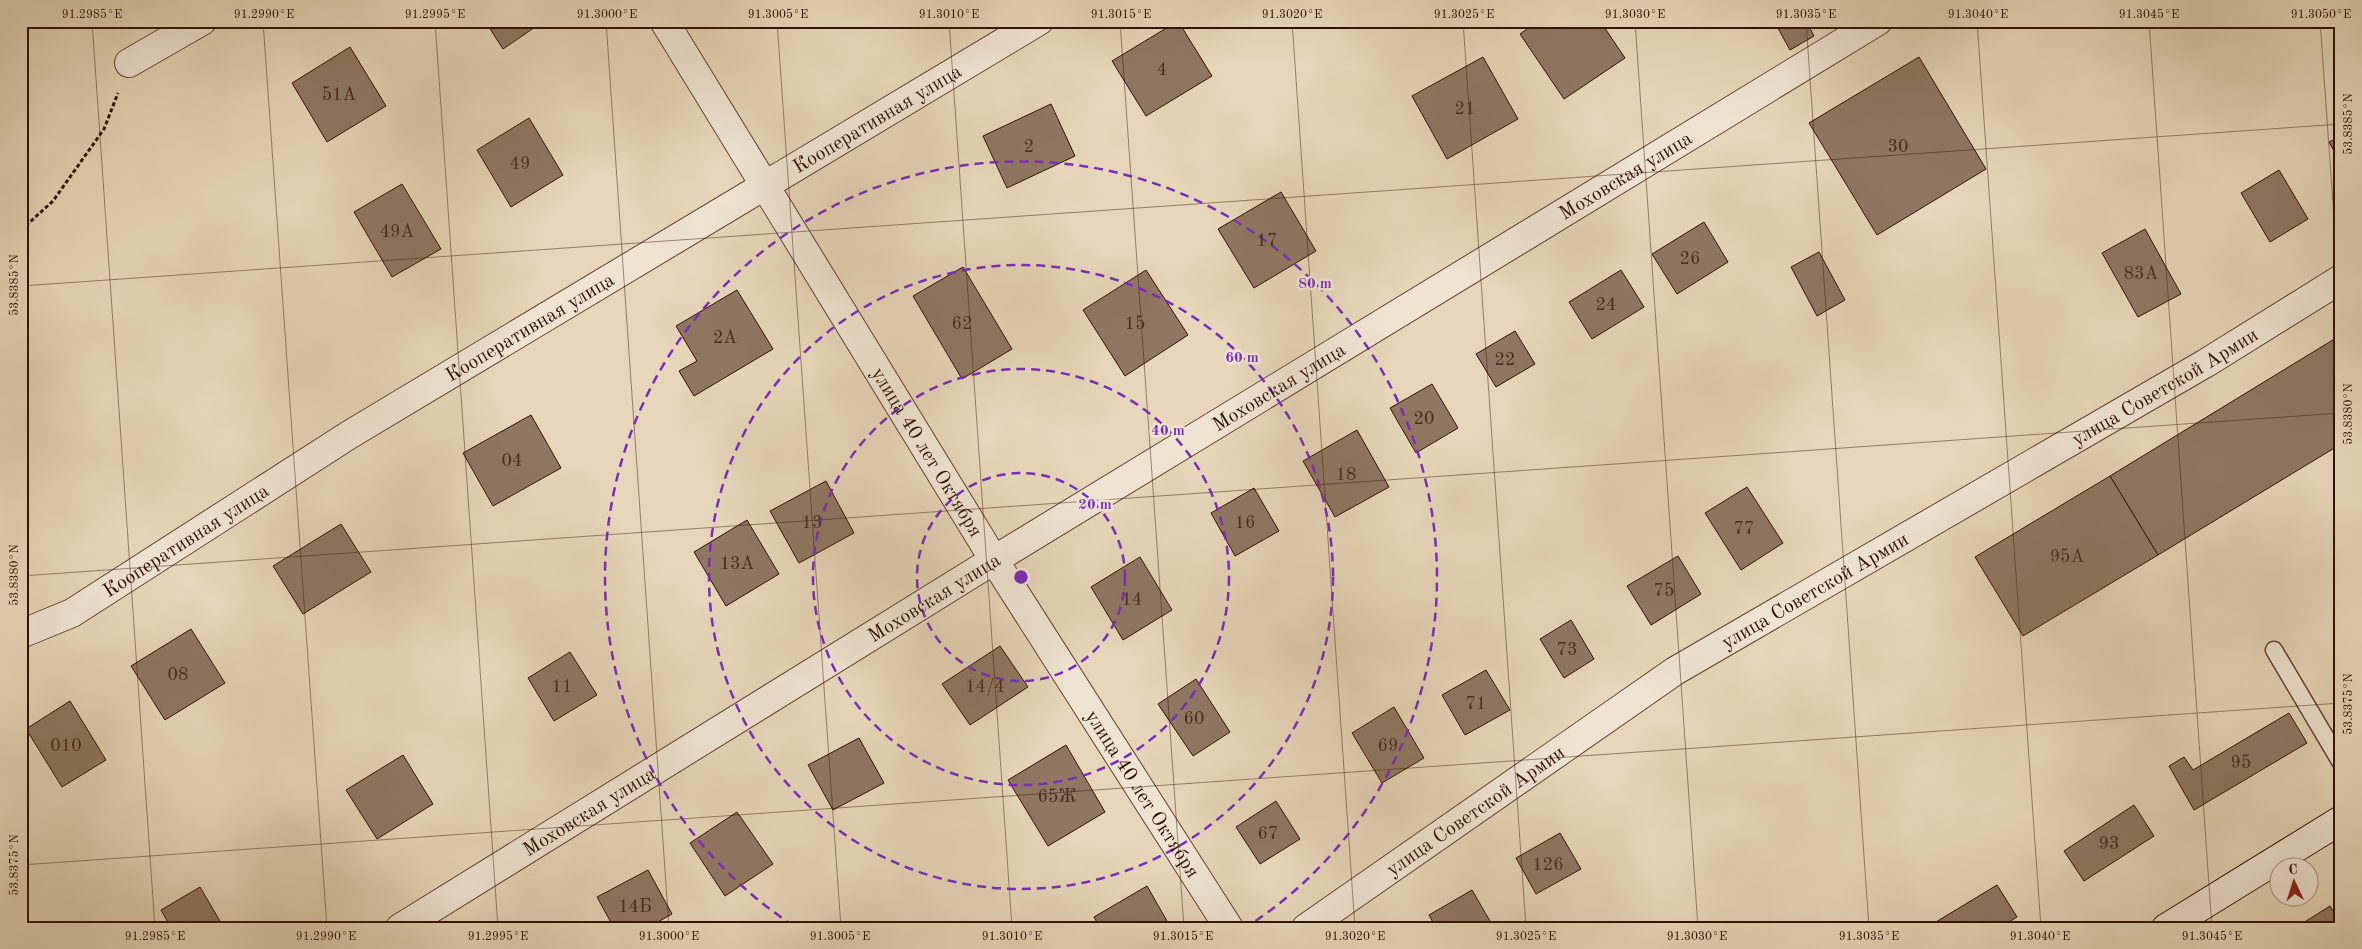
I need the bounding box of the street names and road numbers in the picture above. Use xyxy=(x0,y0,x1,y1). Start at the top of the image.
street label: Кооперативная улица xyxy=(790,62,966,178)
street label: Моховская улица xyxy=(1556,129,1696,225)
street label: Кооперативная улица xyxy=(443,270,618,387)
street label: улица Советской Армии xyxy=(2069,325,2262,450)
street label: Моховская улица xyxy=(1210,340,1350,436)
street label: улица 40 лет Октября xyxy=(867,365,985,541)
street label: Кооперативная улица xyxy=(100,481,273,602)
street label: улица Советской Армии xyxy=(1719,530,1912,654)
street label: Моховская улица xyxy=(865,550,1005,647)
street label: улица 40 лет Октября xyxy=(1081,707,1202,882)
street label: улица Советской Армии xyxy=(1383,743,1569,881)
street label: Моховская улица xyxy=(520,764,660,861)

